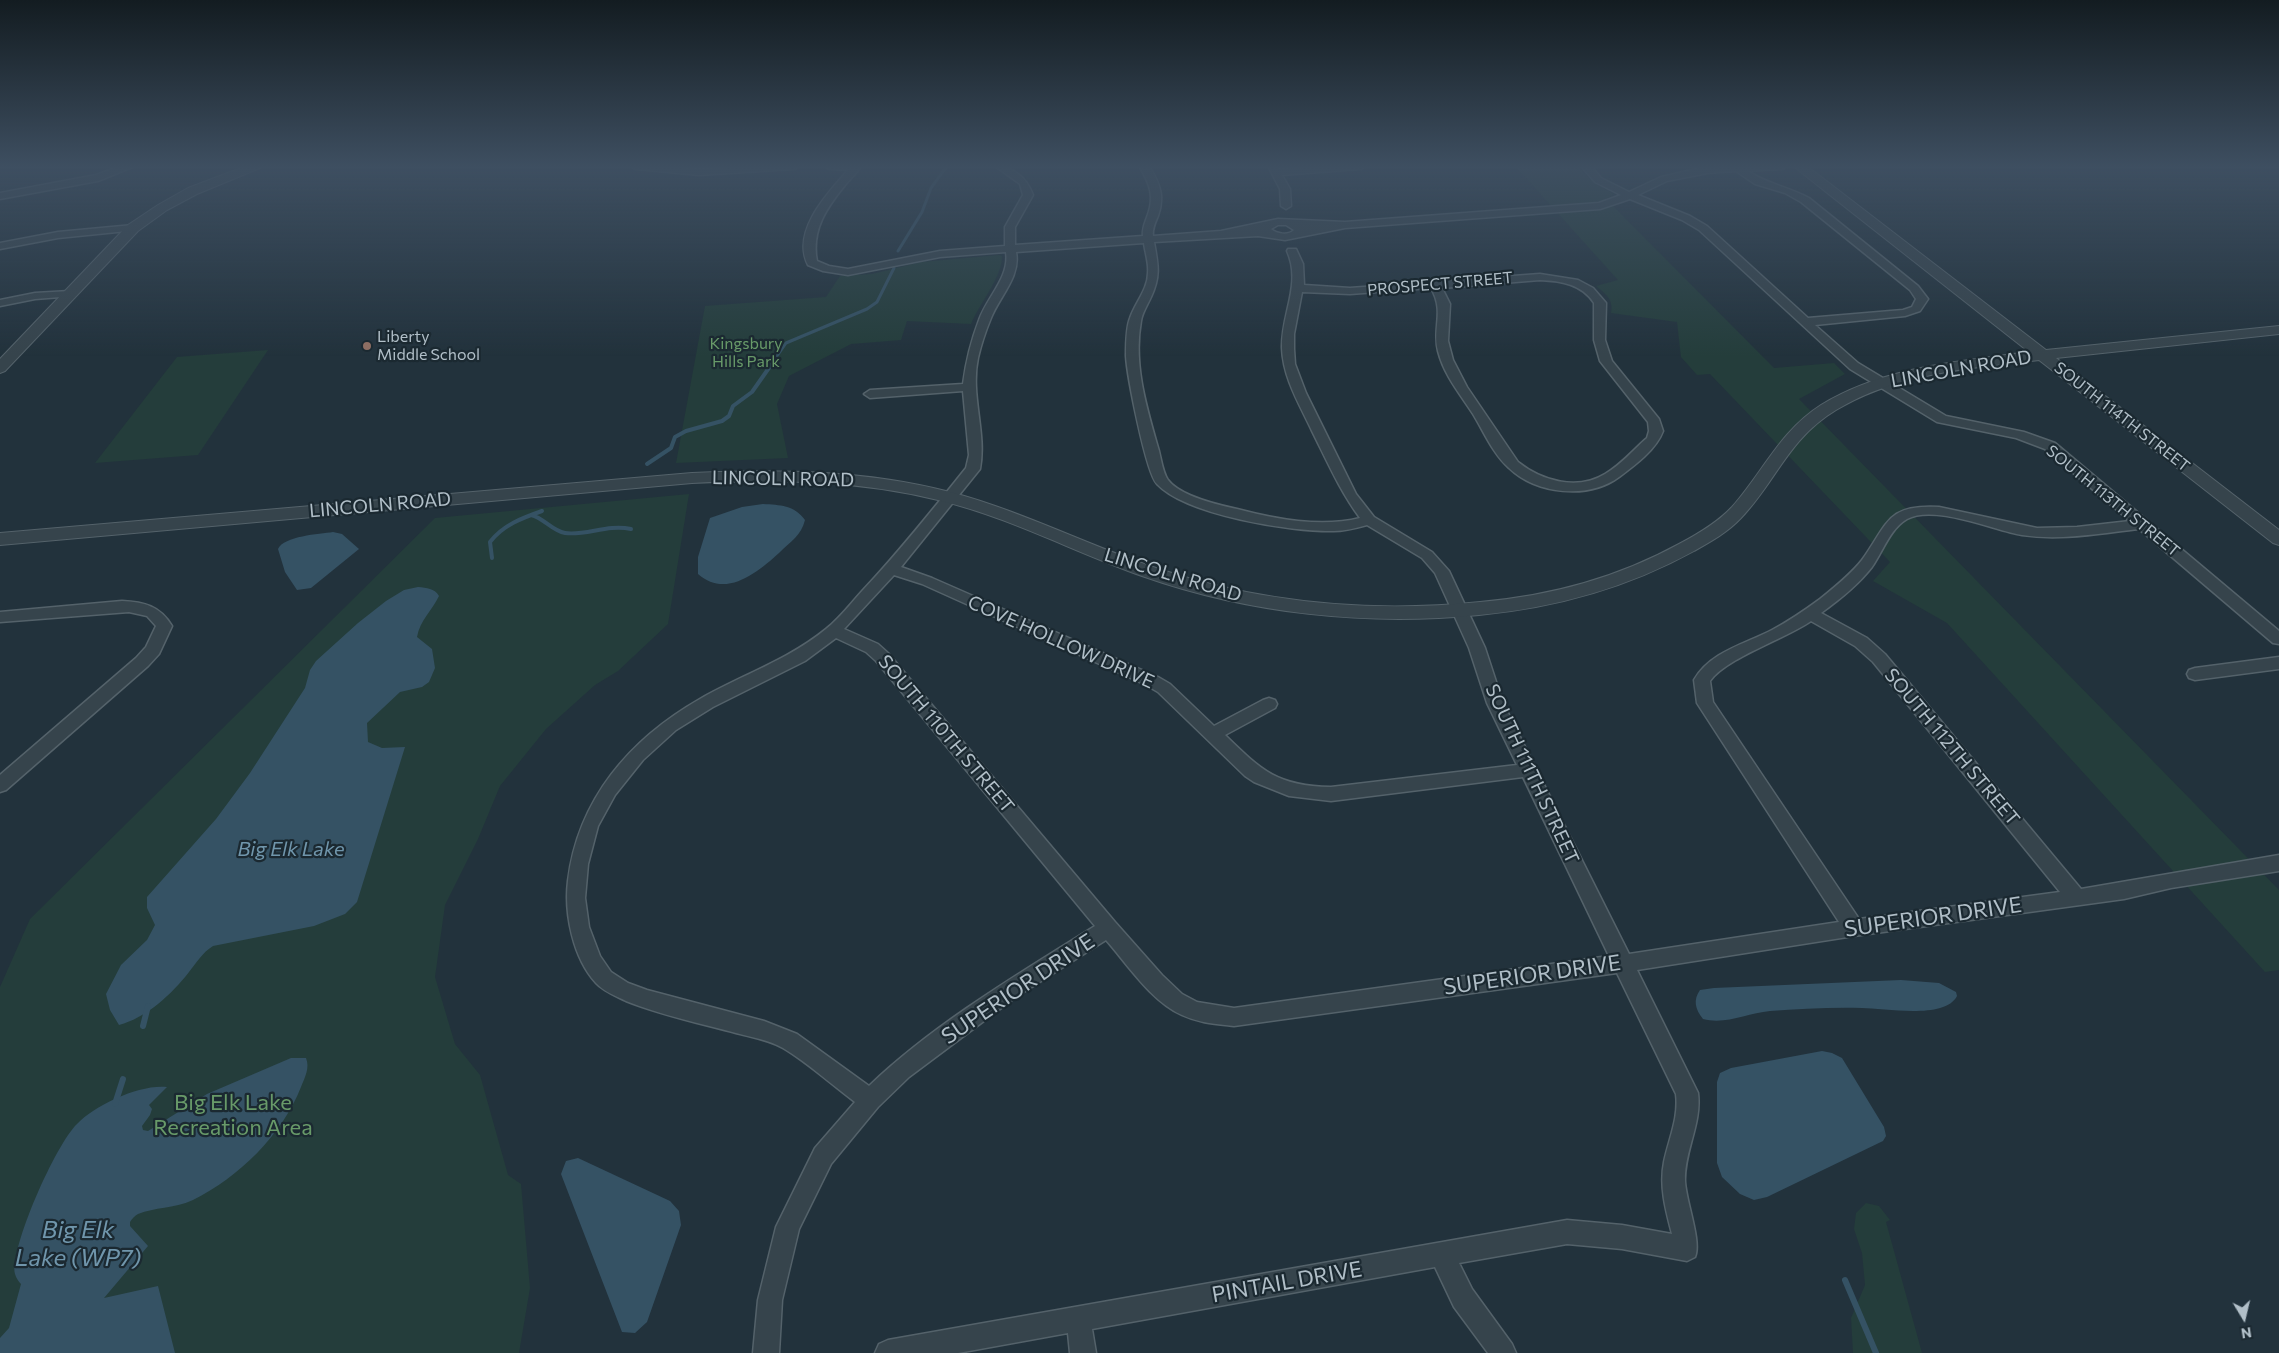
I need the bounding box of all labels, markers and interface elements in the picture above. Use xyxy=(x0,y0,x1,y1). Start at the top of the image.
street label: PROSPECT STREET xyxy=(1366,268,1514,300)
place label: Liberty Middle School xyxy=(377,327,480,365)
park label: Kingsbury Hills Park xyxy=(709,334,783,372)
marker: Liberty Middle School xyxy=(361,340,373,352)
street label: LINCOLN ROAD xyxy=(1889,345,2033,393)
street label: SOUTH 114TH STREET xyxy=(2050,358,2194,476)
street label: SOUTH 113TH STREET xyxy=(2042,441,2184,561)
street label: LINCOLN ROAD xyxy=(712,466,854,492)
street label: LINCOLN ROAD xyxy=(308,487,452,523)
street label: LINCOLN ROAD xyxy=(1102,543,1244,607)
street label: COVE HOLLOW DRIVE xyxy=(964,591,1158,693)
street label: SOUTH 110TH STREET xyxy=(873,650,1019,818)
street label: SOUTH 112TH STREET xyxy=(1880,664,2024,830)
street label: SOUTH 111TH STREET xyxy=(1480,681,1584,867)
water label: Big Elk Lake xyxy=(237,837,345,861)
street label: SUPERIOR DRIVE xyxy=(1843,891,2023,943)
street label: SUPERIOR DRIVE xyxy=(936,928,1100,1050)
street label: SUPERIOR DRIVE xyxy=(1442,949,1622,1001)
park label: Big Elk Lake Recreation Area xyxy=(153,1090,313,1142)
water label: Big Elk Lake (WP7) xyxy=(15,1216,141,1272)
street label: PINTAIL DRIVE xyxy=(1210,1256,1364,1308)
north arrow xyxy=(2219,1293,2269,1343)
text: N xyxy=(2240,1324,2253,1343)

